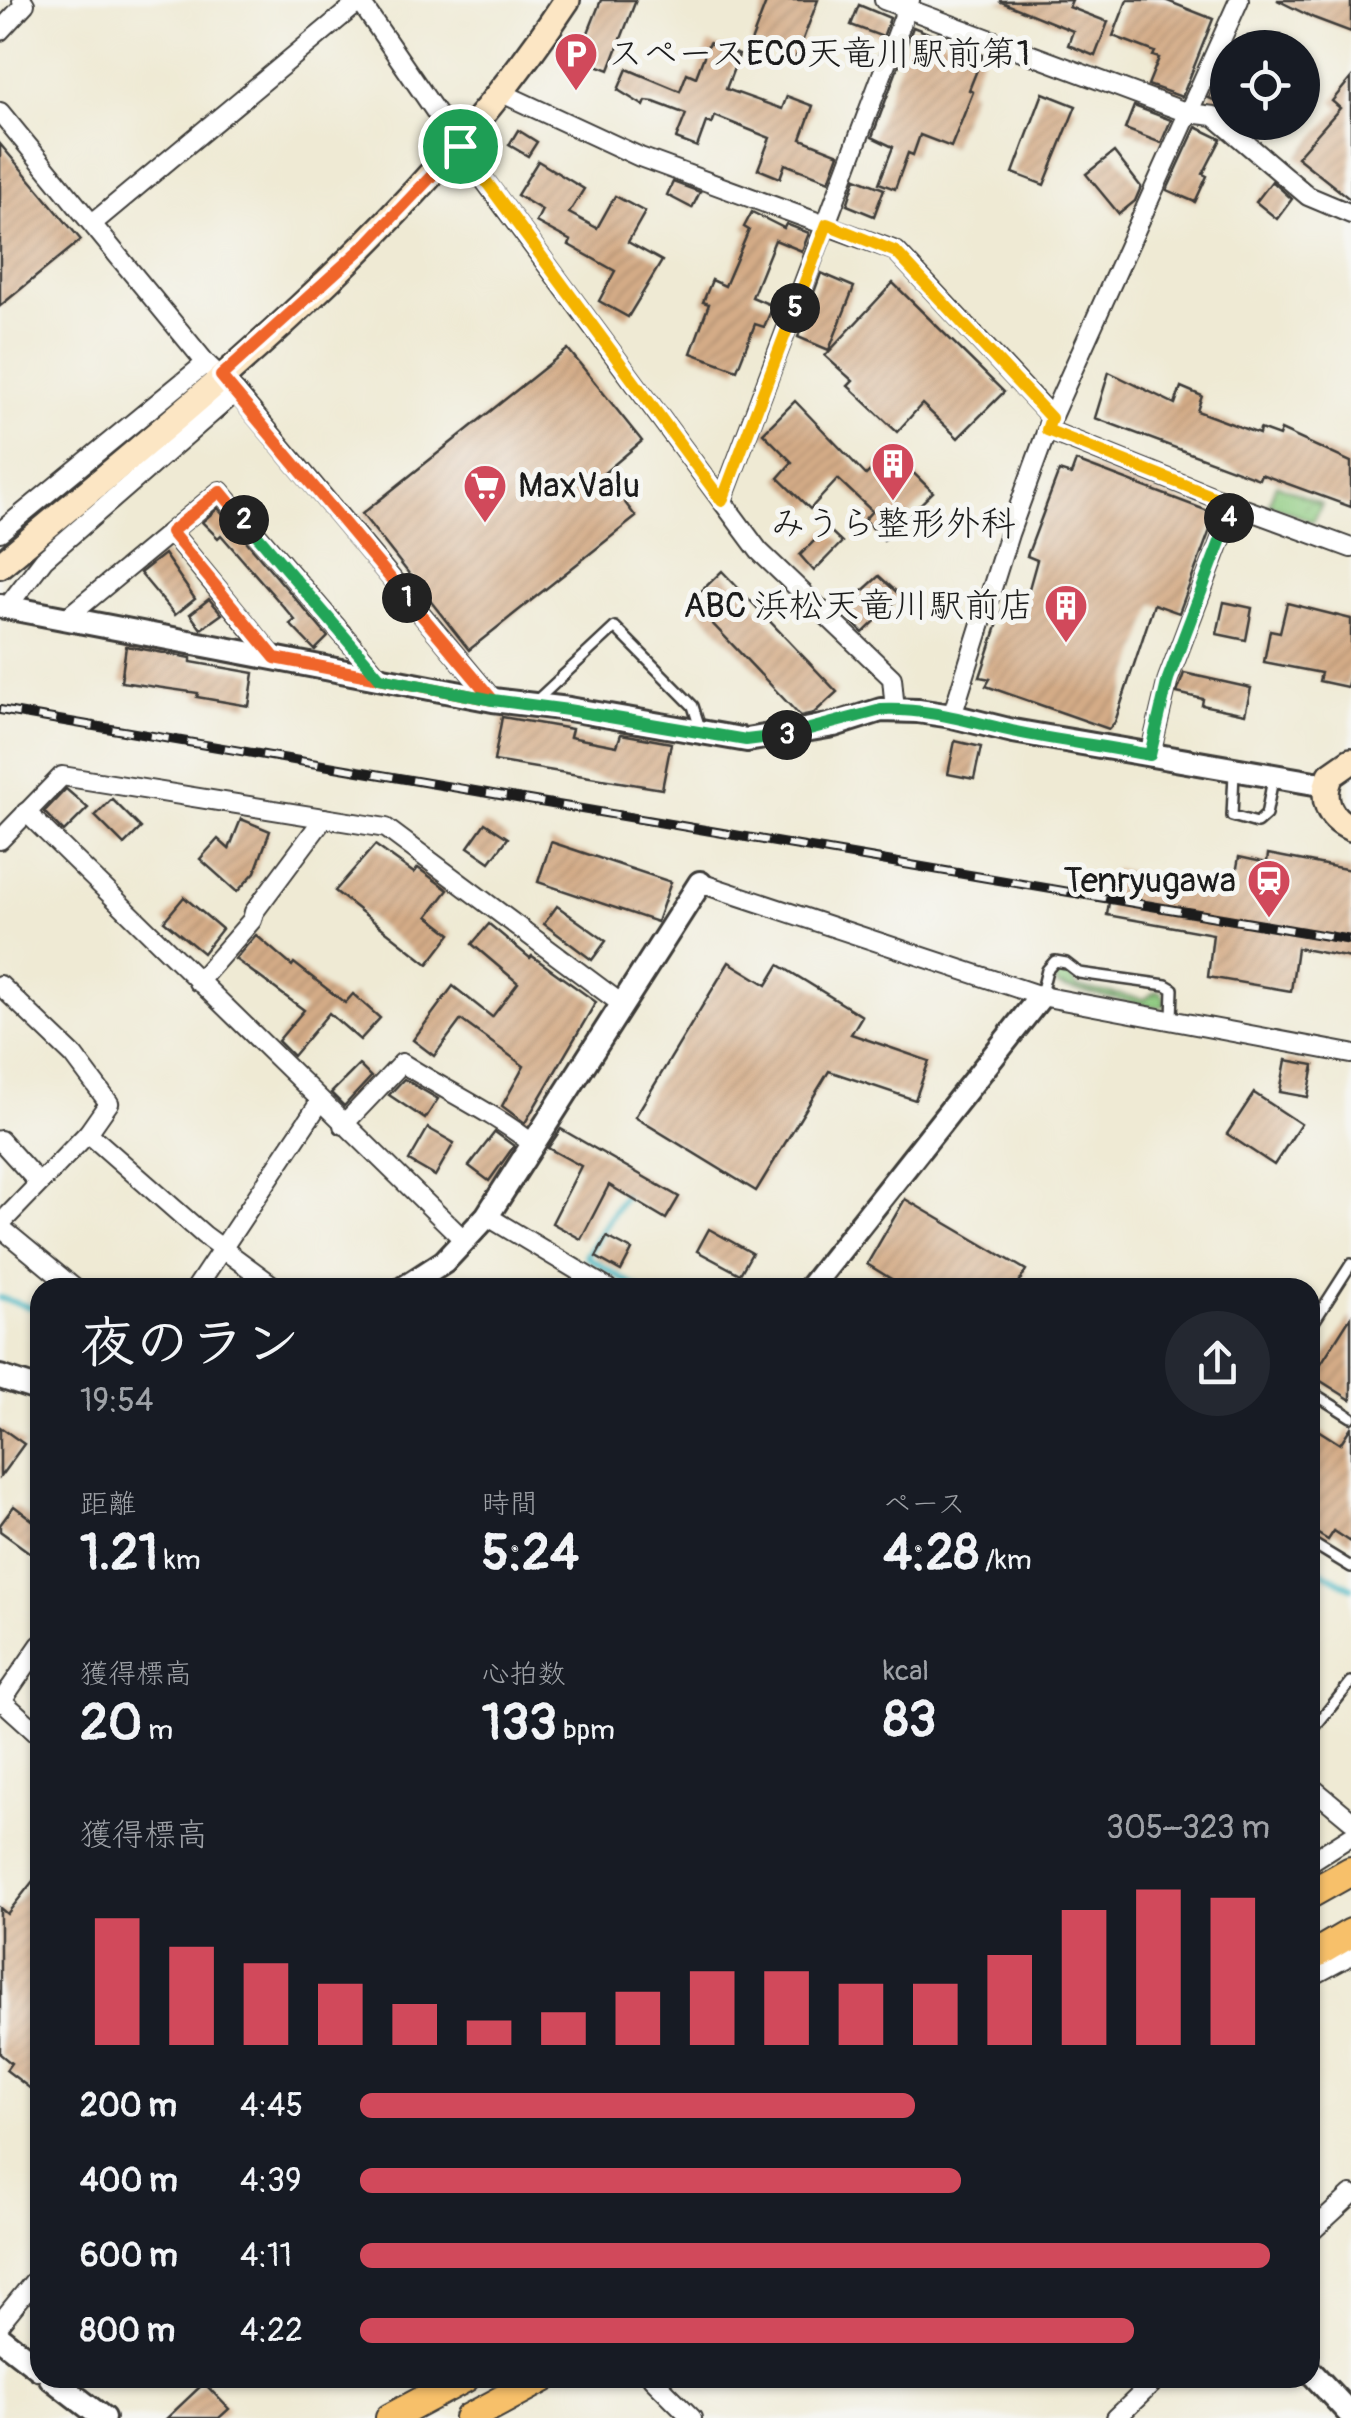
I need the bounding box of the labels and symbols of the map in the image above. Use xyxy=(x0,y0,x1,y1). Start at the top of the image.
parking icon: スペースECO天竜川駅前第1 xyxy=(553,31,599,92)
place label: スペースECO天竜川駅前第1 xyxy=(608,32,1030,76)
pin xyxy=(418,104,503,189)
pin: 5 xyxy=(770,283,820,333)
building icon: みうら整形外科 xyxy=(870,441,916,502)
supermarket icon: MaxValu xyxy=(462,463,508,524)
place label: MaxValu xyxy=(518,464,640,508)
pin: 4 xyxy=(1204,493,1254,543)
pin: 2 xyxy=(219,495,269,545)
place label: みうら整形外科 xyxy=(770,502,1016,546)
pin: 1 xyxy=(382,573,432,623)
building icon: ABC 浜松天竜川駅前店 xyxy=(1043,583,1089,644)
place label: ABC 浜松天竜川駅前店 xyxy=(683,584,1034,628)
pin: 3 xyxy=(762,710,812,760)
station icon: Tenryugawa xyxy=(1246,858,1292,919)
place label: Tenryugawa xyxy=(1063,859,1236,903)

